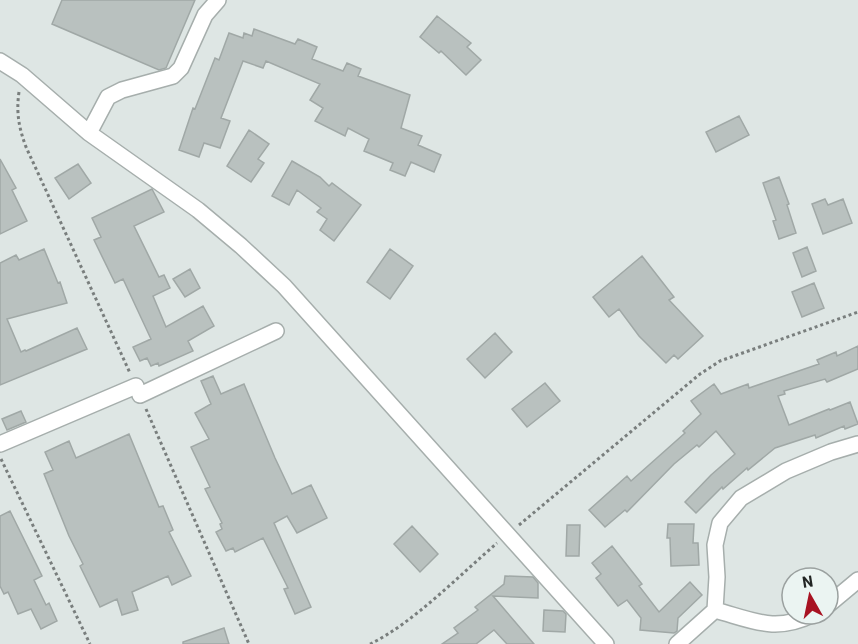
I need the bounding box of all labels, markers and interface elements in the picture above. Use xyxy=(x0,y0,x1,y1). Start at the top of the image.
north arrow xyxy=(780,566,840,626)
text: N xyxy=(801,570,814,591)

